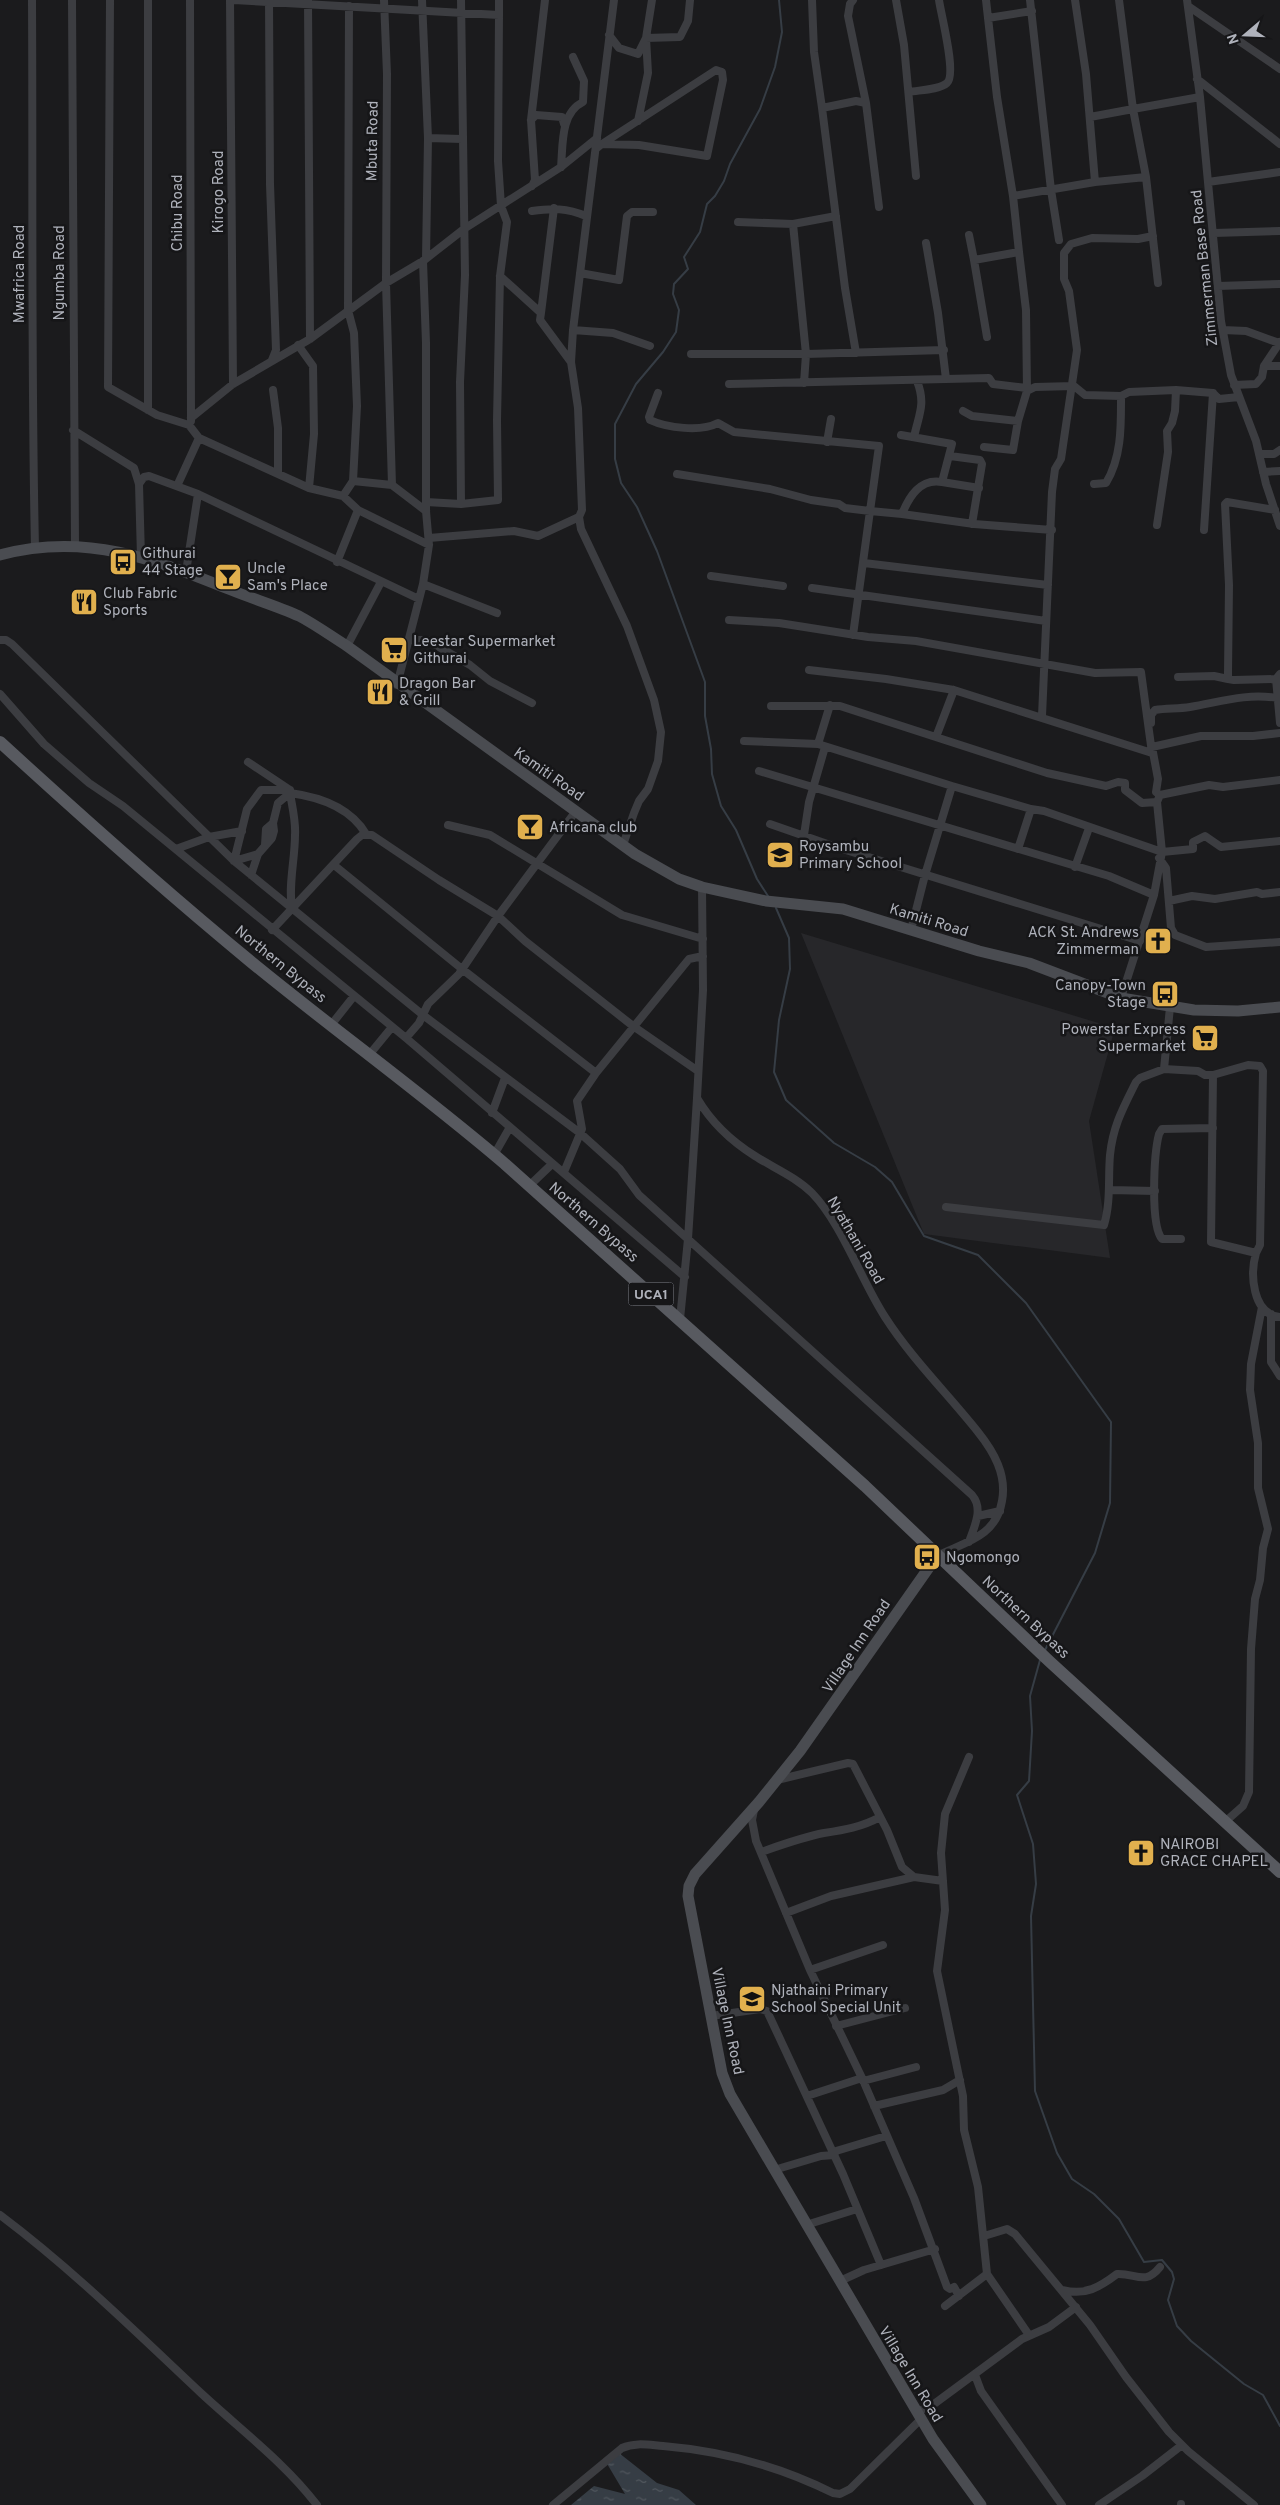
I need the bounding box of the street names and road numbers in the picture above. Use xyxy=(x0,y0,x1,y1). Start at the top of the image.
street label: Mbuta Road xyxy=(363,101,384,181)
street label: Kirogo Road xyxy=(210,151,229,233)
street label: Chibu Road xyxy=(169,174,188,252)
street label: Zimmerman Base Road xyxy=(1188,189,1223,347)
street label: Mwafrica Road xyxy=(11,225,30,323)
street label: Ngumba Road xyxy=(51,225,70,321)
street label: Kamiti Road xyxy=(509,744,587,806)
street label: Kamiti Road xyxy=(887,900,970,942)
street label: Northern Bypass xyxy=(230,922,330,1008)
street label: Northern Bypass xyxy=(544,1179,642,1267)
street label: Nyathani Road xyxy=(822,1193,888,1288)
road number: UCA1 xyxy=(628,1282,674,1306)
street label: Northern Bypass xyxy=(977,1573,1073,1664)
street label: Village Inn Road xyxy=(819,1596,896,1697)
street label: Village Inn Road xyxy=(706,1966,747,2077)
street label: Village Inn Road xyxy=(873,2323,946,2426)

